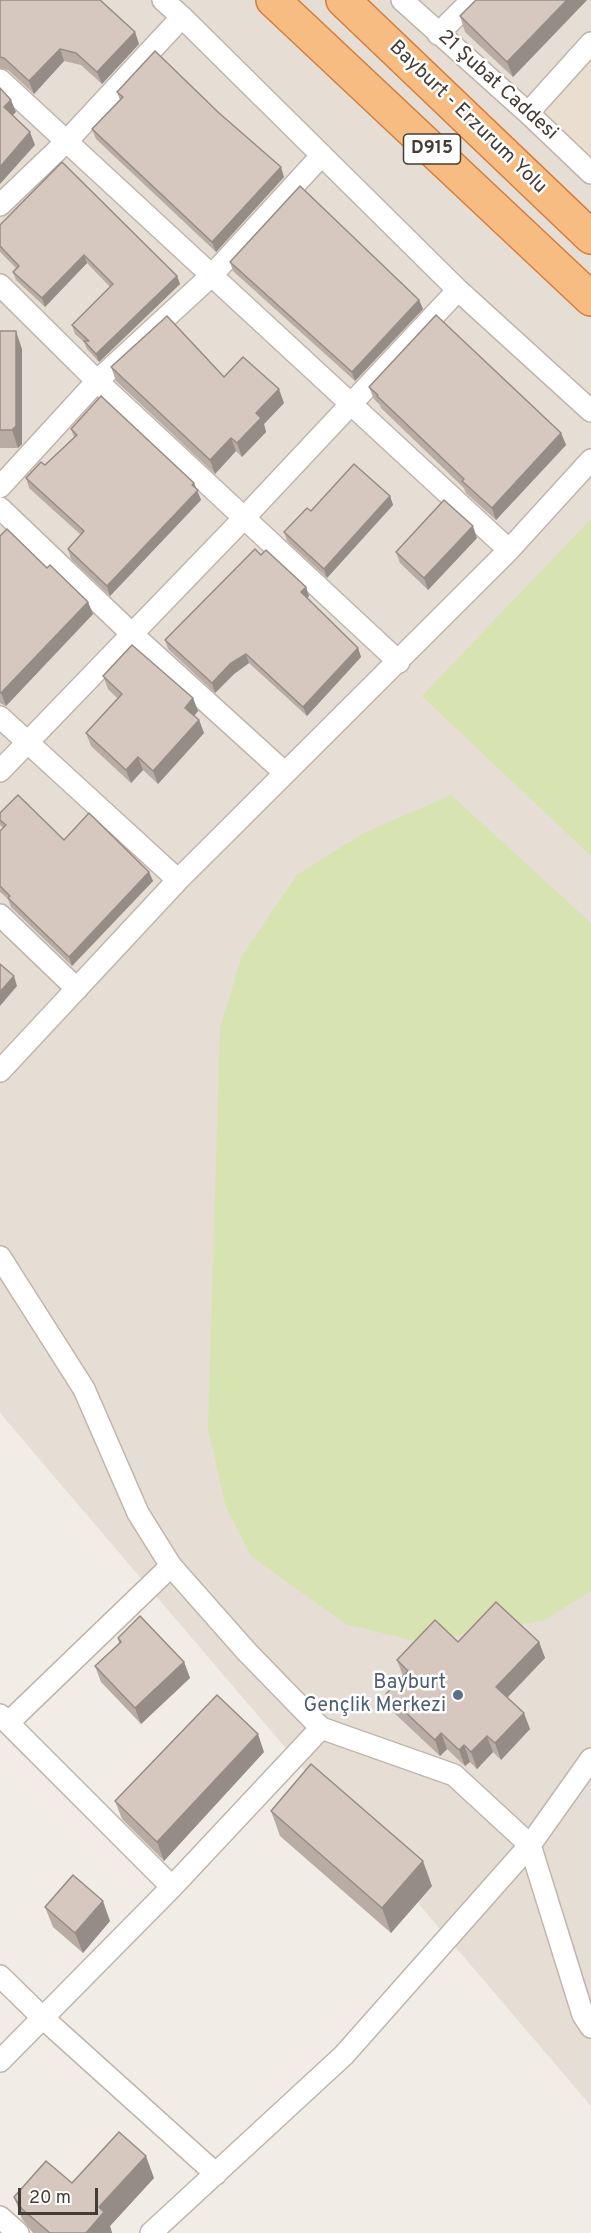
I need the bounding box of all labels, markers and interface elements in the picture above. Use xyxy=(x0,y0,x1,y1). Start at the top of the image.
street label: 21 Şubat Caddesi xyxy=(432,26,562,146)
street label: Bayburt - Erzurum Yolu xyxy=(383,36,551,200)
road number: D915 xyxy=(404,134,460,164)
place label: Bayburt Gençlik Merkezi xyxy=(304,1672,446,1719)
marker: Bayburt Gençlik Merkezi xyxy=(451,1688,465,1702)
scale bar xyxy=(21,2176,100,2214)
text: 20 m xyxy=(29,2187,71,2210)

